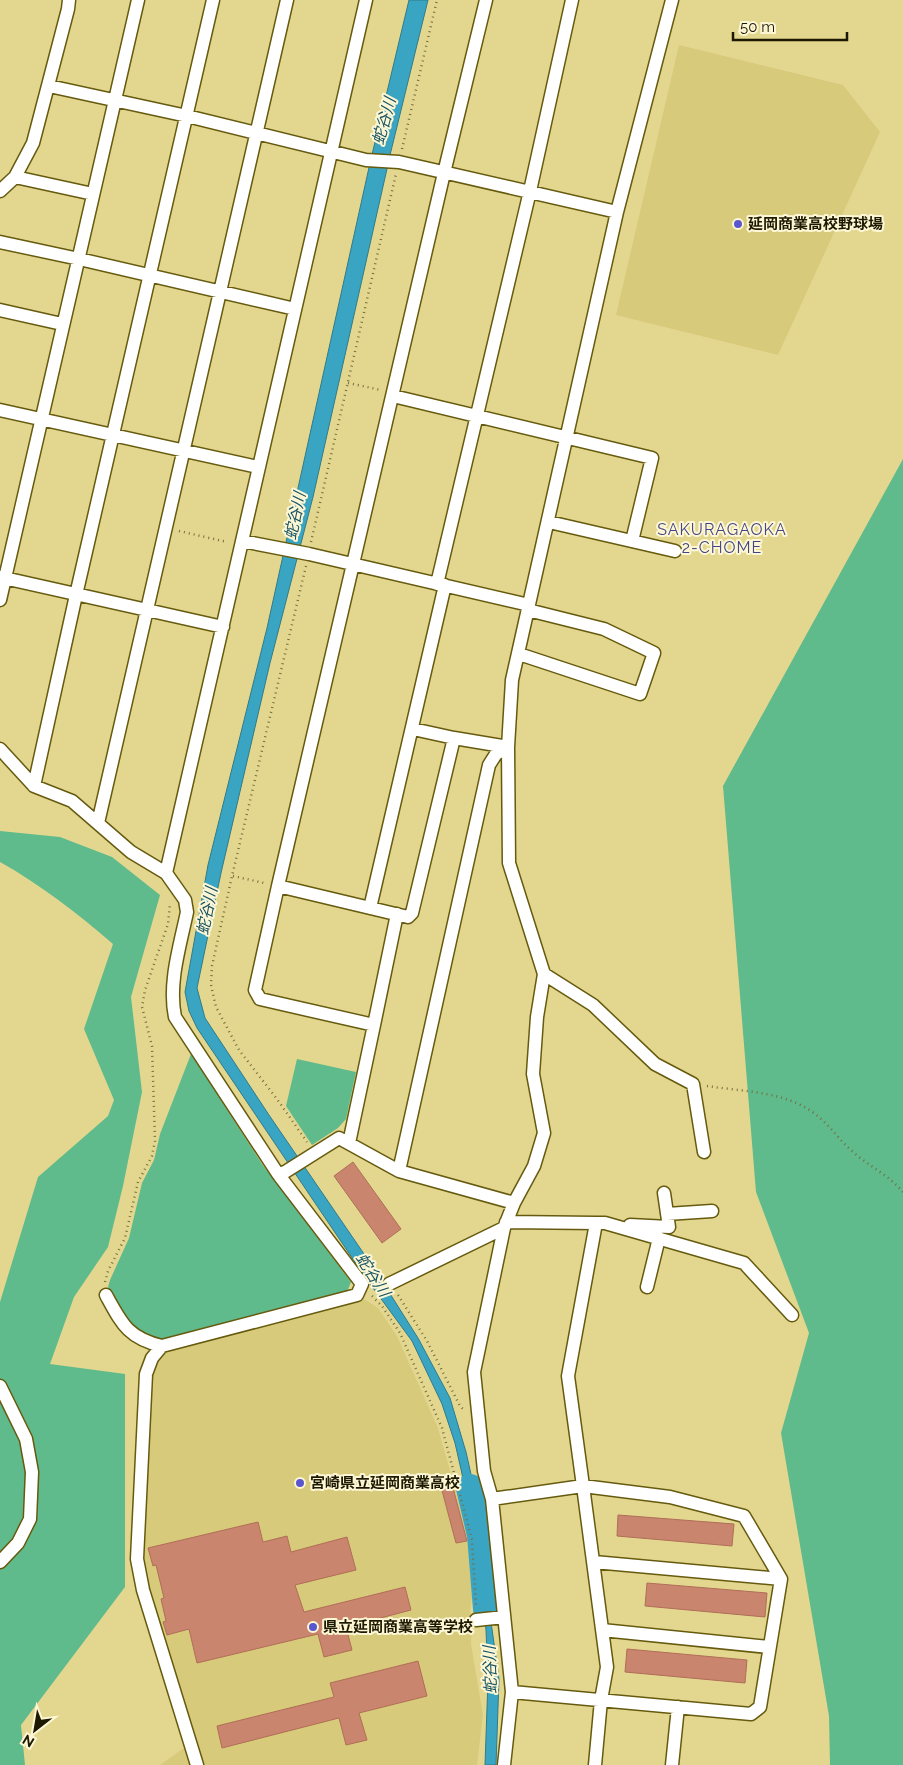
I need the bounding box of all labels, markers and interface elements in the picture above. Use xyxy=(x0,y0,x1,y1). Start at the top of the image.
scale bar xyxy=(733,10,847,42)
text: 50 m xyxy=(740,18,775,36)
water label: 蛇谷川 xyxy=(369,93,400,147)
place label: 延岡商業高校野球場 xyxy=(748,215,883,233)
marker: 延岡商業高校野球場 xyxy=(732,218,744,230)
water label: 蛇谷川 xyxy=(281,489,310,541)
district label: SAKURAGAOKA 2-CHOME xyxy=(657,520,787,557)
water label: 蛇谷川 xyxy=(193,884,221,936)
water label: 蛇谷川 xyxy=(352,1250,395,1302)
place label: 宮崎県立延岡商業高校 xyxy=(310,1474,460,1492)
marker: 宮崎県立延岡商業高校 xyxy=(294,1477,306,1489)
place label: 県立延岡商業高等学校 xyxy=(323,1618,473,1636)
marker: 県立延岡商業高等学校 xyxy=(307,1621,319,1633)
water label: 蛇谷川 xyxy=(480,1644,500,1694)
north arrow xyxy=(10,1705,60,1755)
text: N xyxy=(20,1732,37,1751)

